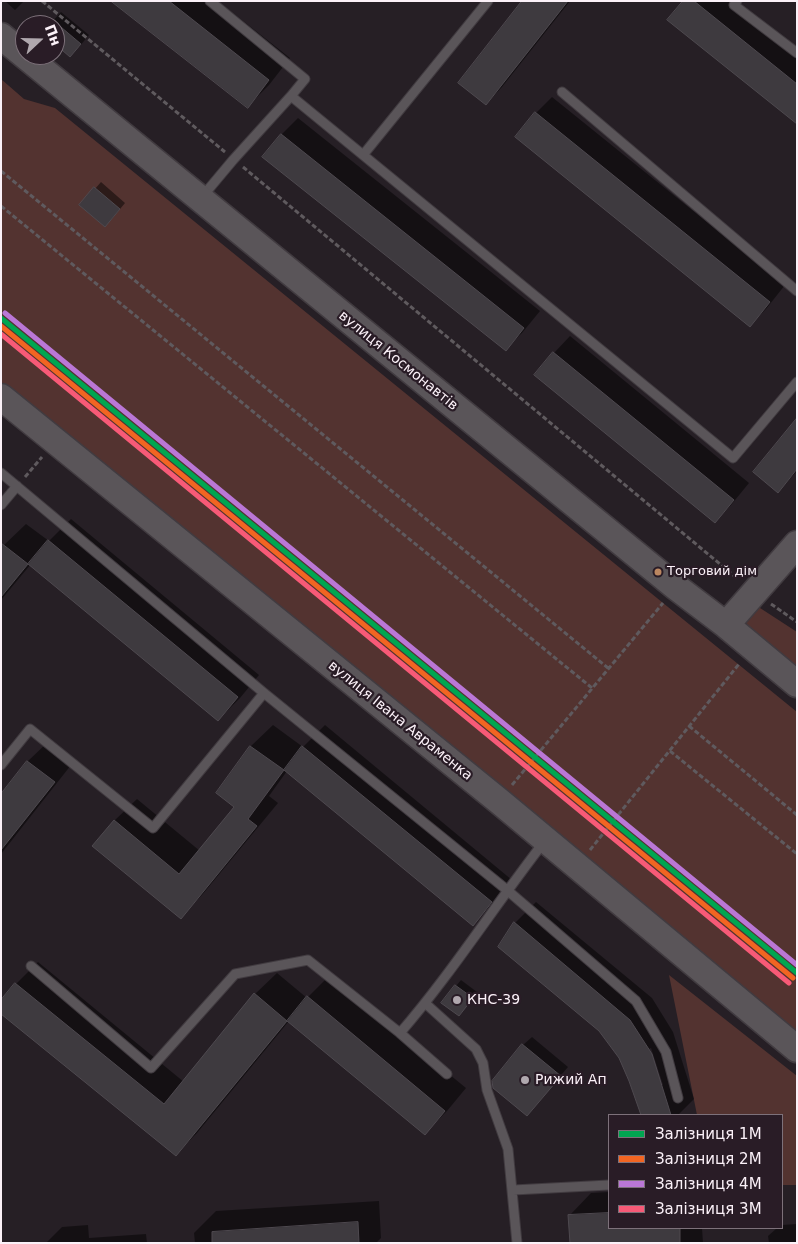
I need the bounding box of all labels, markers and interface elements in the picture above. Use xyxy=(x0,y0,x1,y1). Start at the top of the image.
north arrow xyxy=(15,15,65,65)
text: Пн xyxy=(42,22,64,48)
street label: вулиця Космонавтів xyxy=(335,308,461,414)
place label: Торговий дім xyxy=(667,564,757,580)
marker: Торговий дім xyxy=(653,567,663,577)
street label: вулиця Івана Авраменка xyxy=(324,658,476,784)
place label: КНС-39 xyxy=(467,992,520,1008)
marker: КНС-39 xyxy=(451,994,463,1006)
place label: Рижий Ап xyxy=(535,1072,607,1088)
marker: Рижий Ап xyxy=(519,1074,531,1086)
legend xyxy=(608,1114,783,1229)
text: Залізниця 1М xyxy=(655,1125,762,1143)
text: Залізниця 2М xyxy=(655,1150,762,1168)
text: Залізниця 4М xyxy=(655,1175,762,1193)
text: Залізниця 3М xyxy=(655,1200,762,1218)

